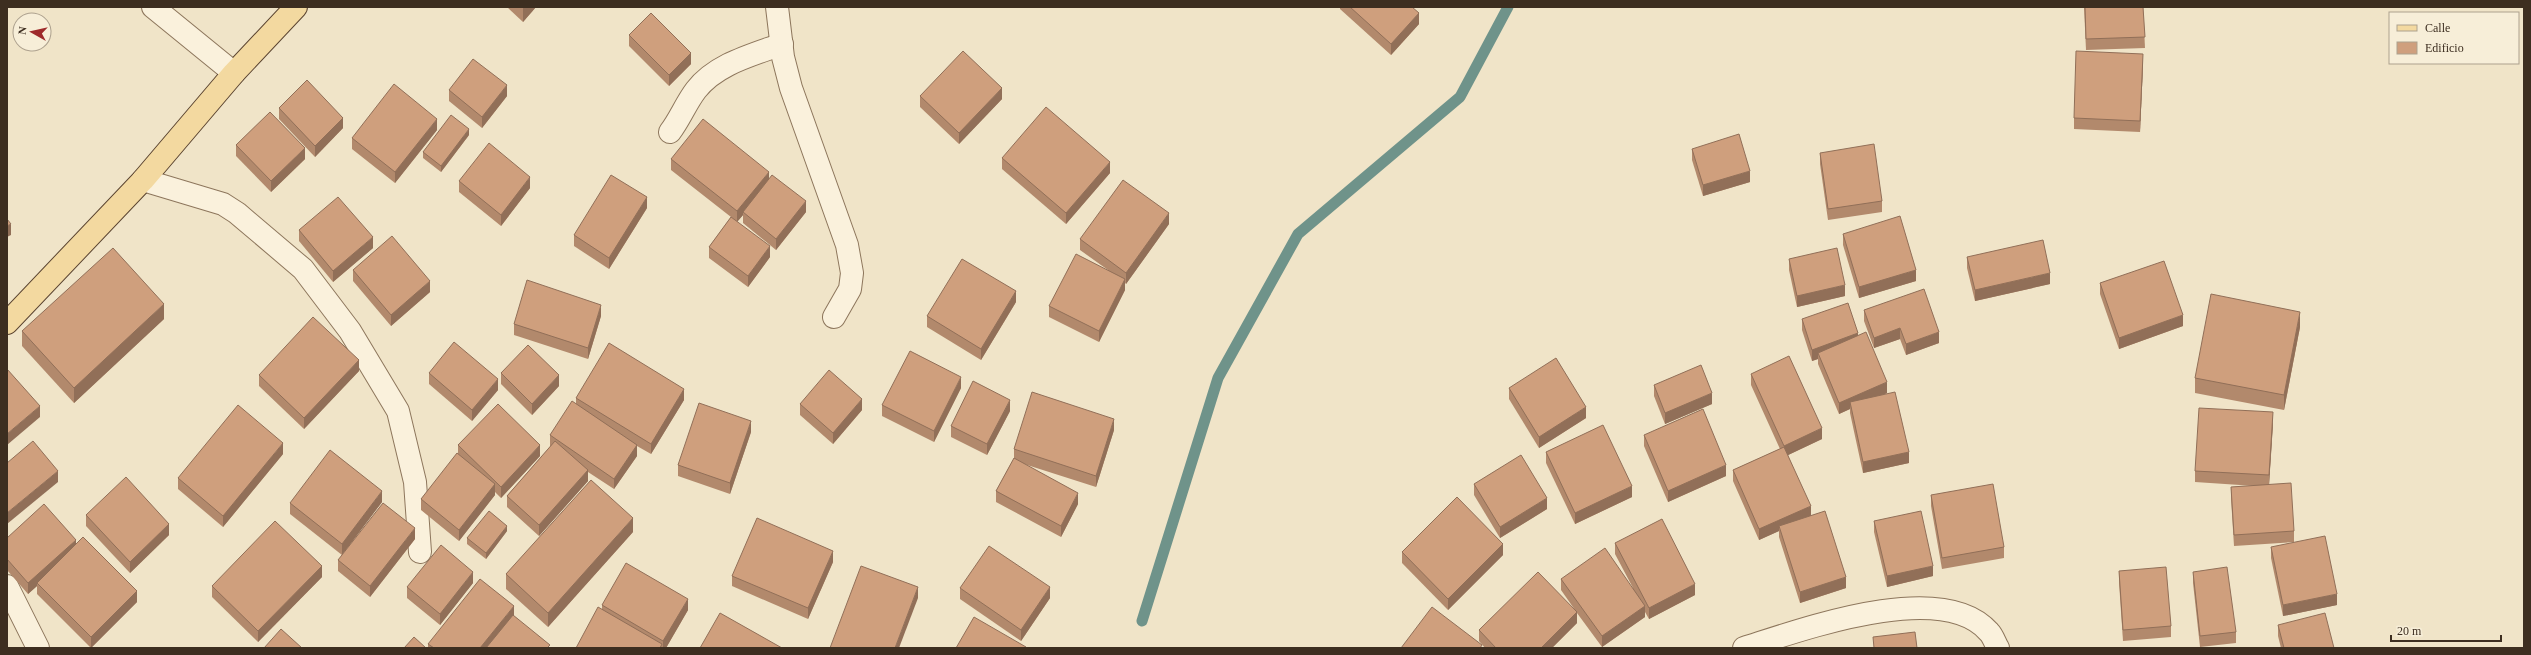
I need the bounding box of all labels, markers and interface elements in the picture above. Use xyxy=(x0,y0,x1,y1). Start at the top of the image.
north arrow xyxy=(12,12,52,52)
legend xyxy=(2389,12,2519,64)
text: Calle xyxy=(2425,21,2450,35)
text: N xyxy=(16,26,29,35)
text: Edificio xyxy=(2425,41,2464,55)
scale bar xyxy=(2391,617,2501,643)
text: 20 m xyxy=(2397,624,2422,638)

